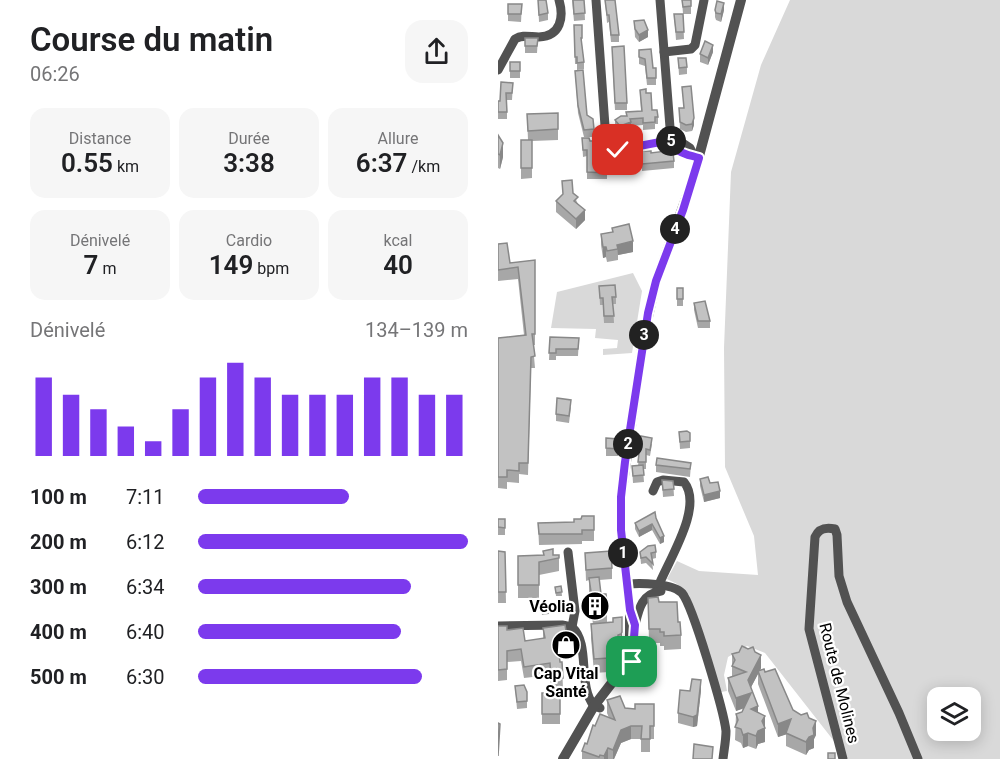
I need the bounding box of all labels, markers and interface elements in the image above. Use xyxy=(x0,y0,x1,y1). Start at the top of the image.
text: Course du matin xyxy=(30,20,273,59)
button: share xyxy=(405,20,468,83)
text: 06:26 xyxy=(30,62,80,86)
pin xyxy=(592,124,643,175)
pin: 5 xyxy=(656,126,686,156)
text: Distance xyxy=(69,129,131,148)
text: Durée xyxy=(228,129,270,148)
text: Allure xyxy=(378,129,418,148)
text: 5 xyxy=(666,131,676,150)
icon: check xyxy=(601,133,634,166)
text: 0.55 xyxy=(61,148,113,178)
text: 3:38 xyxy=(223,148,275,178)
text: 6:37 xyxy=(356,148,407,178)
text: km xyxy=(113,157,139,176)
text: /km xyxy=(407,157,440,176)
pin: 4 xyxy=(660,214,690,244)
text: 4 xyxy=(670,219,680,238)
text: Dénivelé xyxy=(70,231,130,250)
text: Cardio xyxy=(226,231,272,250)
text: kcal xyxy=(384,231,412,250)
text: 7 xyxy=(84,250,98,280)
text: 149 xyxy=(209,250,253,280)
text: 40 xyxy=(383,250,413,280)
text: m xyxy=(98,259,116,278)
text: bpm xyxy=(253,259,289,278)
text: Dénivelé xyxy=(30,318,105,342)
text: 134–139 m xyxy=(365,318,468,342)
pin: 3 xyxy=(629,320,659,350)
text: 3 xyxy=(639,325,649,344)
pin: 2 xyxy=(613,429,643,459)
text: 2 xyxy=(623,434,633,453)
text: 100 m xyxy=(30,485,87,509)
text: 7:11 xyxy=(126,485,165,509)
text: 200 m xyxy=(30,530,87,554)
text: 6:12 xyxy=(126,530,165,554)
pin: 1 xyxy=(608,538,638,568)
text: 1 xyxy=(618,543,628,562)
text: 300 m xyxy=(30,575,87,599)
text: 6:34 xyxy=(126,575,165,599)
building icon: Véolia xyxy=(579,590,611,622)
place label: Véolia xyxy=(529,597,574,616)
text: 400 m xyxy=(30,620,87,644)
text: 6:40 xyxy=(126,620,165,644)
street label: Route de Molines xyxy=(815,621,864,745)
shop icon: Cap Vital Santé xyxy=(550,629,582,661)
pin xyxy=(606,636,657,687)
icon: arrive xyxy=(615,645,648,678)
place label: Cap Vital Santé xyxy=(534,664,598,701)
text: 500 m xyxy=(30,665,87,689)
text: 6:30 xyxy=(126,665,165,689)
map controls xyxy=(927,687,981,741)
button: layers xyxy=(927,687,981,741)

